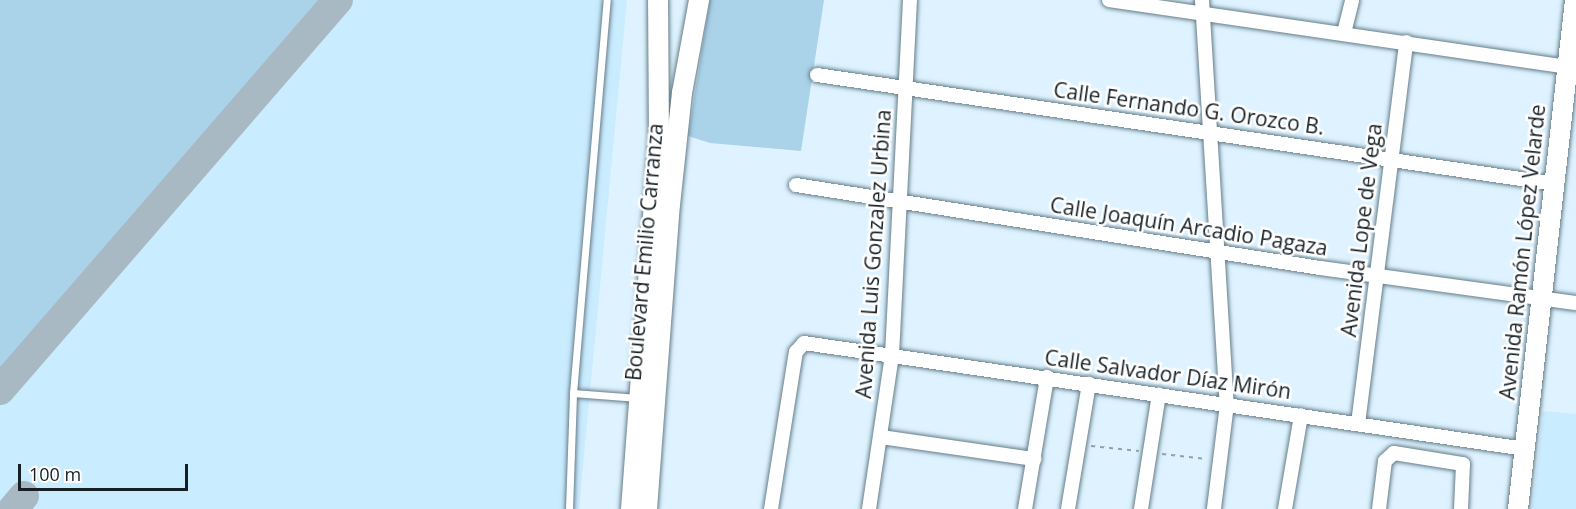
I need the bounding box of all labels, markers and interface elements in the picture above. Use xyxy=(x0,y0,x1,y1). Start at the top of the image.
street label: Calle Fernando G. Orozco B. xyxy=(1052,77,1326,139)
street label: Avenida Ramón López Velarde xyxy=(1494,103,1550,401)
street label: Avenida Luis Gonzalez Urbina xyxy=(850,109,896,399)
street label: Boulevard Emilio Carranza xyxy=(620,122,668,382)
street label: Avenida Lope de Vega xyxy=(1335,122,1387,338)
street label: Calle Joaquín Arcadio Pagaza xyxy=(1048,192,1330,260)
street label: Calle Salvador Díaz Mirón xyxy=(1043,344,1293,404)
scale bar xyxy=(21,452,190,490)
text: 100 m xyxy=(29,462,81,486)

